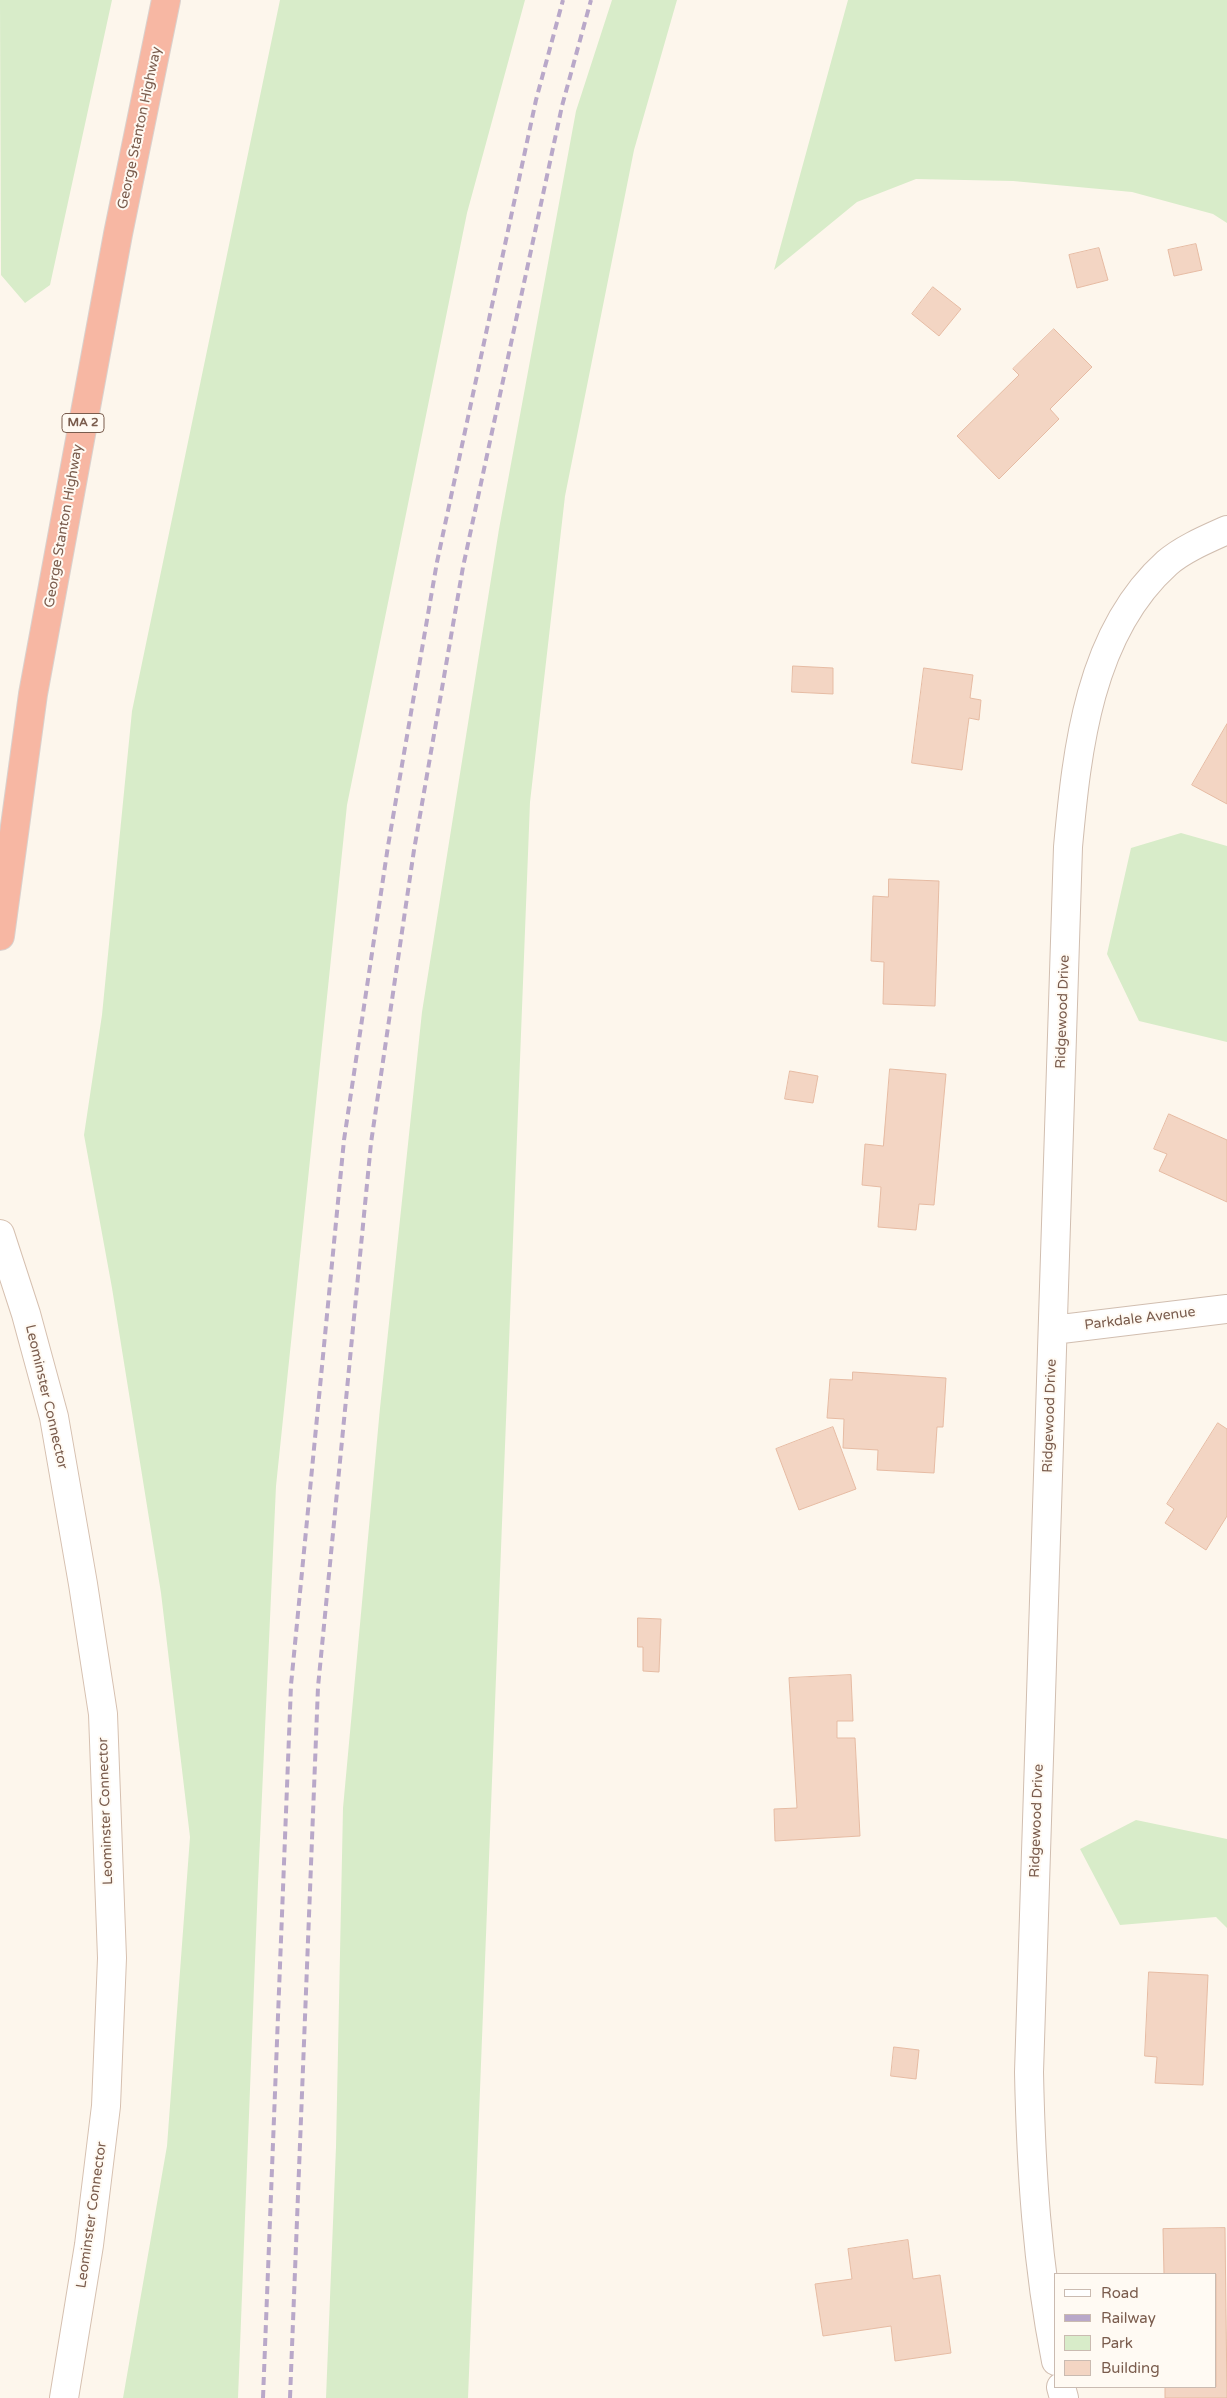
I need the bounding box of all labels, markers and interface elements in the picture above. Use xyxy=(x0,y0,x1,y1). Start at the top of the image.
street label: George Stanton Highway xyxy=(115,45,165,211)
road number: MA 2 xyxy=(62,413,104,432)
street label: George Stanton Highway xyxy=(41,443,87,609)
street label: Ridgewood Drive xyxy=(1053,955,1073,1069)
street label: Parkdale Avenue xyxy=(1084,1304,1196,1334)
street label: Leominster Connector xyxy=(21,1323,71,1471)
street label: Ridgewood Drive xyxy=(1040,1359,1060,1473)
street label: Leominster Connector xyxy=(95,1737,117,1885)
street label: Ridgewood Drive xyxy=(1027,1764,1047,1878)
street label: Leominster Connector xyxy=(73,2141,111,2289)
legend xyxy=(1054,2273,1217,2388)
text: Road xyxy=(1101,2284,1139,2302)
text: Railway xyxy=(1101,2309,1156,2327)
text: Park xyxy=(1101,2334,1133,2352)
text: Building xyxy=(1101,2359,1160,2377)

